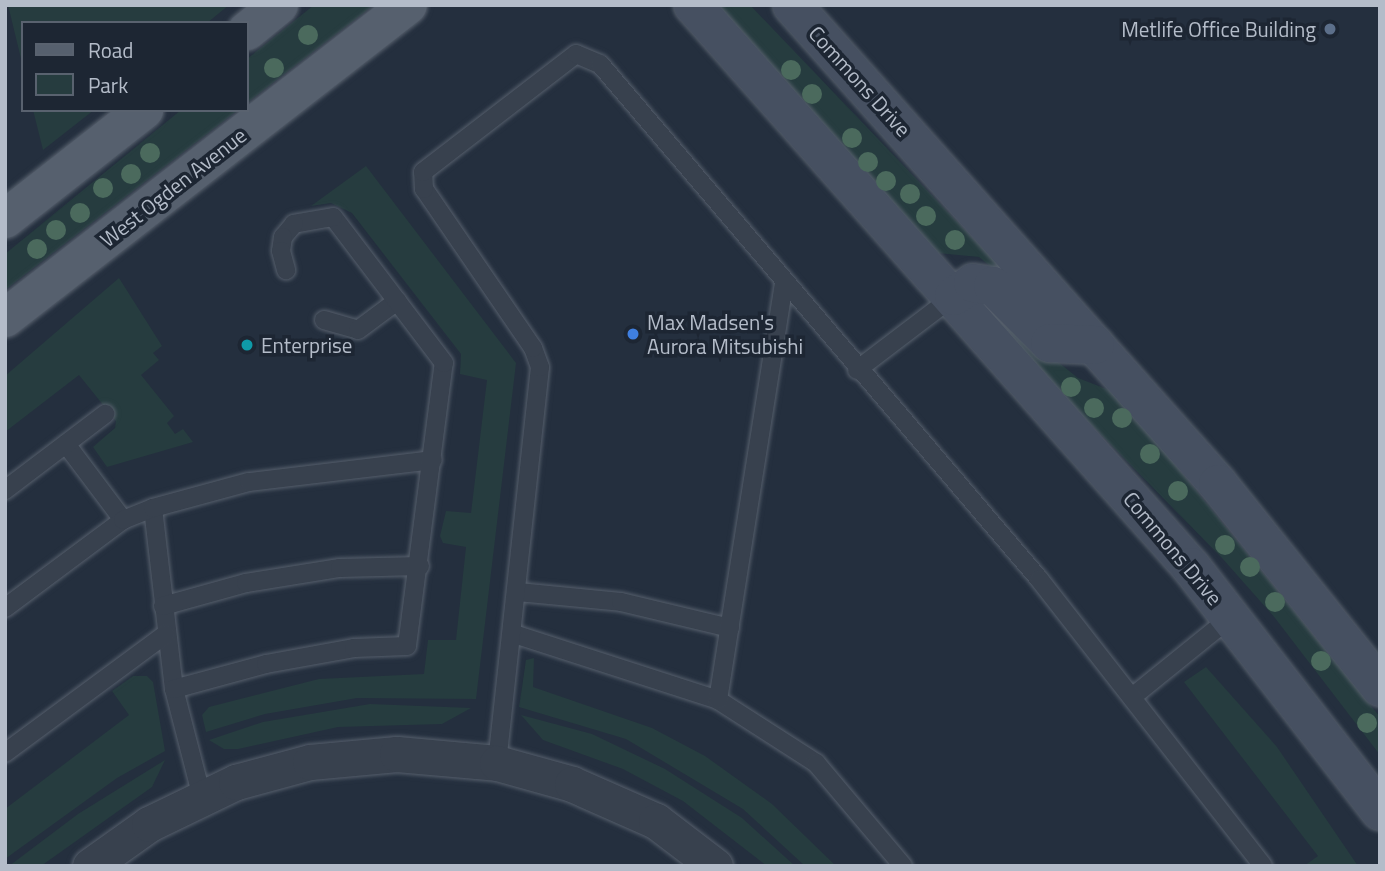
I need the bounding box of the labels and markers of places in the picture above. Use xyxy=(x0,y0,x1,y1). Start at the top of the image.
place label: Metlife Office Building xyxy=(1121,16,1316,42)
marker: Metlife Office Building xyxy=(1322,21,1338,37)
place label: Max Madsen's Aurora Mitsubishi xyxy=(647,309,803,359)
marker: Max Madsen's Aurora Mitsubishi xyxy=(625,326,641,342)
place label: Enterprise xyxy=(261,332,352,358)
marker: Enterprise xyxy=(239,337,255,353)

